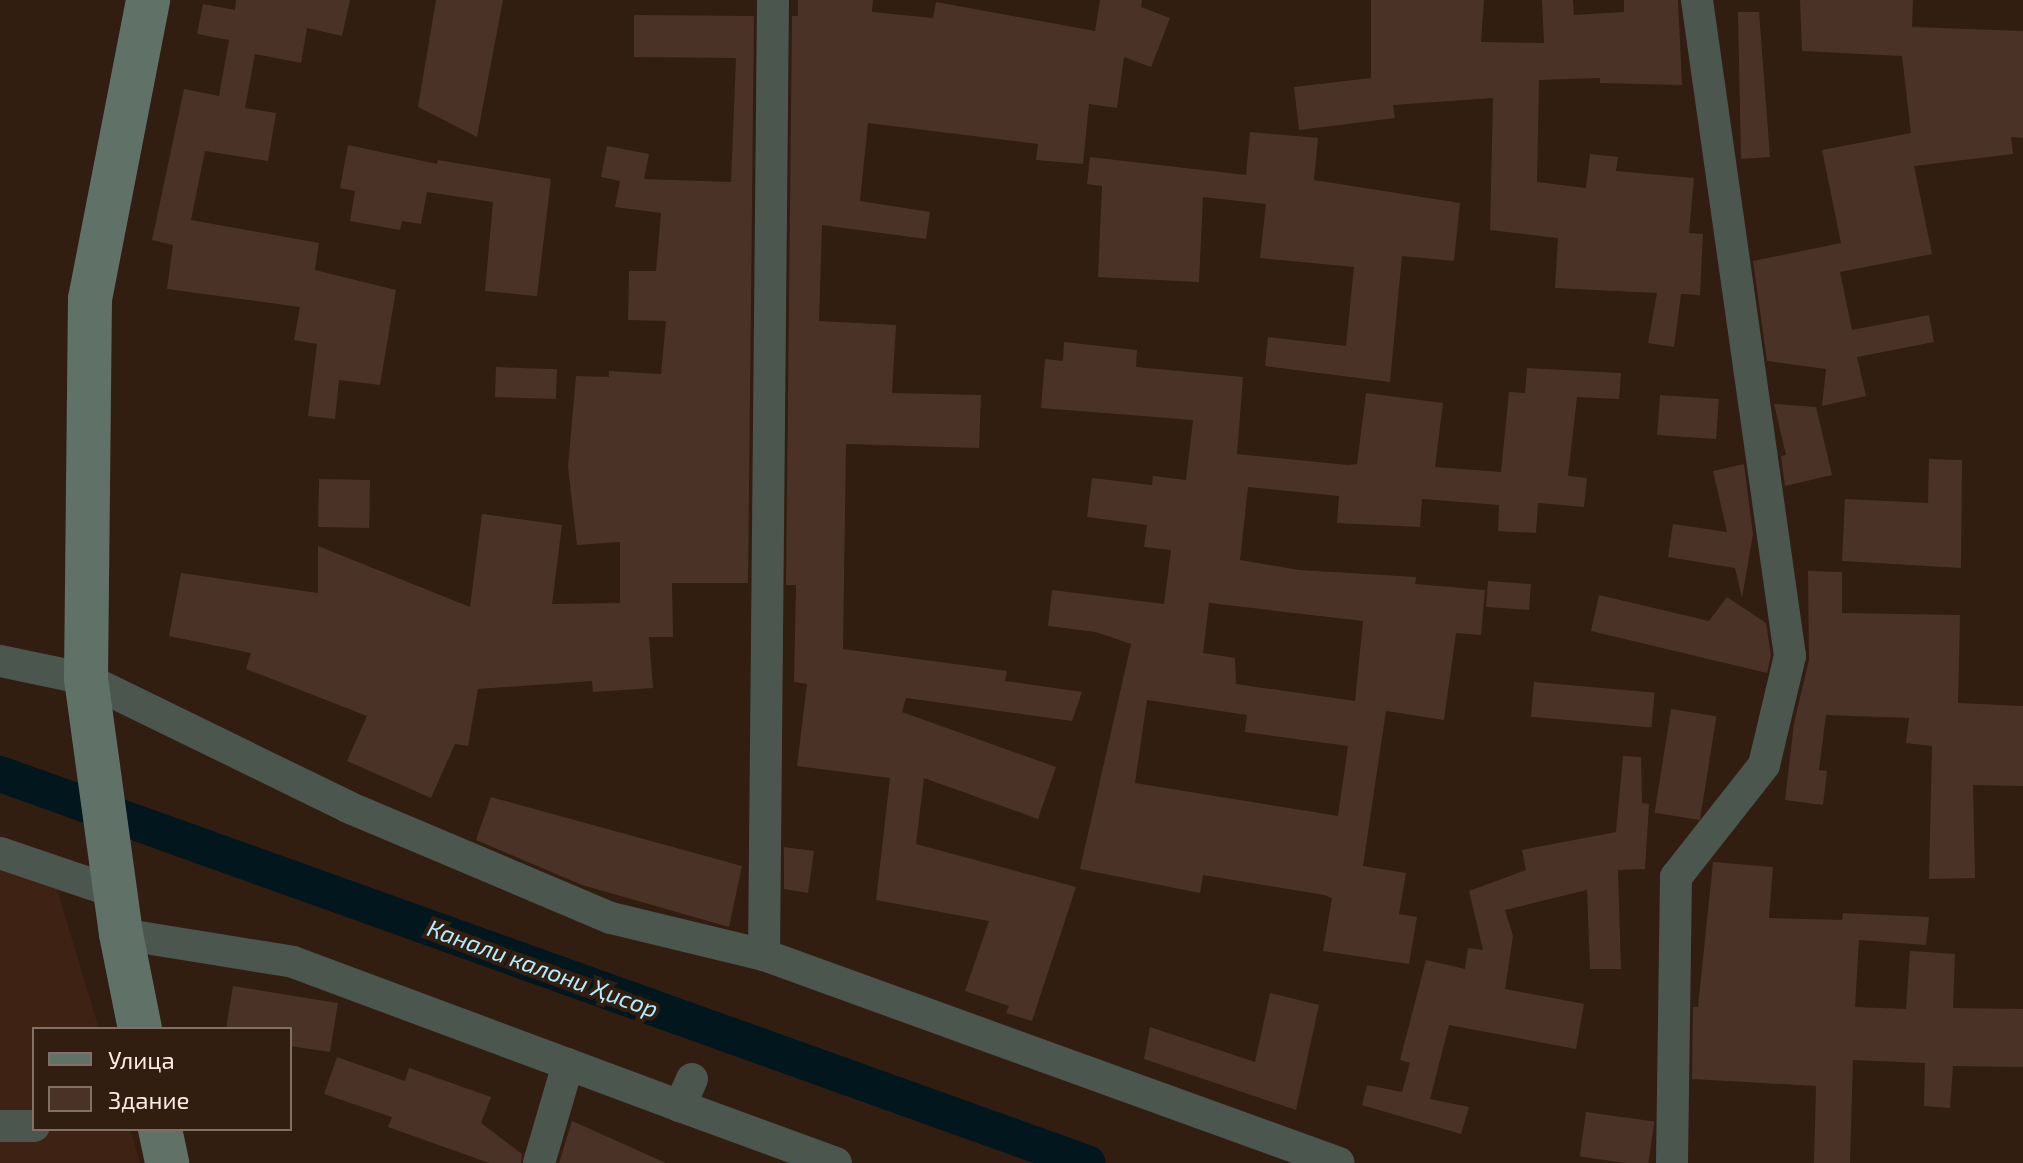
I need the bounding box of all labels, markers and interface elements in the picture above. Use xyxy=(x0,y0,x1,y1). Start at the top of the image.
water label: Канали калони Ҳисор xyxy=(424,913,662,1023)
legend xyxy=(32,1027,292,1131)
text: Улица xyxy=(108,1045,175,1074)
text: Здание xyxy=(108,1085,190,1114)

